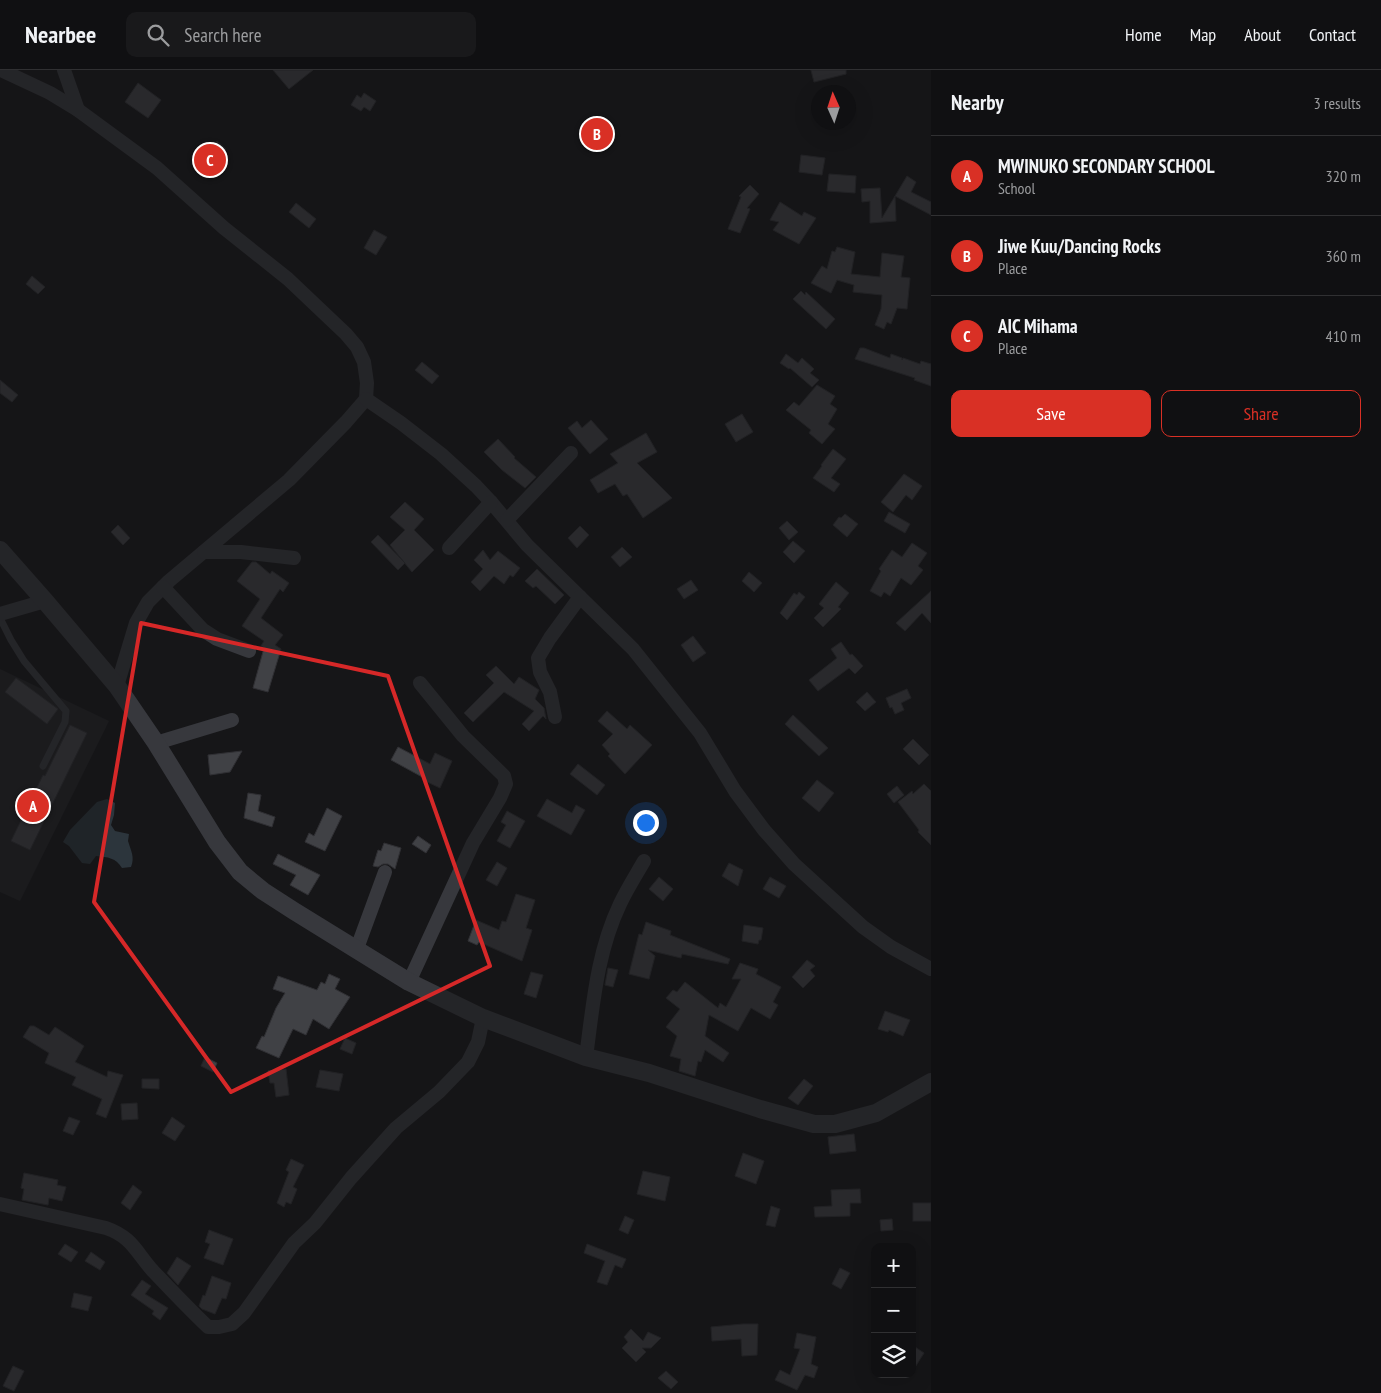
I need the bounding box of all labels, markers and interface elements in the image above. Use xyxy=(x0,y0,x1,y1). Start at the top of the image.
search box xyxy=(126,12,476,57)
text: Nearbee xyxy=(25,19,96,50)
icon: search xyxy=(144,21,172,49)
text: Search here xyxy=(184,23,262,47)
text: Home xyxy=(1125,23,1162,46)
text: Map xyxy=(1190,23,1216,46)
text: About xyxy=(1244,23,1281,46)
text: Contact xyxy=(1309,23,1356,46)
north arrow xyxy=(811,85,856,130)
text: Nearby xyxy=(951,89,1004,116)
text: 3 results xyxy=(1314,93,1361,113)
pin: B xyxy=(581,115,613,153)
pin: C xyxy=(194,141,226,179)
text: MWINUKO SECONDARY SCHOOL xyxy=(998,154,1215,178)
text: A xyxy=(963,166,971,186)
text: 320 m xyxy=(1326,166,1361,186)
text: School xyxy=(998,178,1035,198)
text: Jiwe Kuu/Dancing Rocks xyxy=(998,234,1161,258)
text: B xyxy=(963,246,971,266)
text: 360 m xyxy=(1326,246,1361,266)
text: Place xyxy=(998,258,1027,278)
text: AIC Mihama xyxy=(998,314,1078,338)
text: C xyxy=(963,326,971,346)
text: 410 m xyxy=(1326,326,1361,346)
text: Place xyxy=(998,338,1027,358)
button: Save xyxy=(951,390,1151,437)
button: Share xyxy=(1161,390,1361,437)
pin: A xyxy=(17,787,49,825)
your location xyxy=(633,810,659,836)
map controls xyxy=(871,1243,916,1378)
button: + xyxy=(871,1243,916,1288)
button: − xyxy=(871,1288,916,1333)
button: layers xyxy=(871,1333,916,1378)

